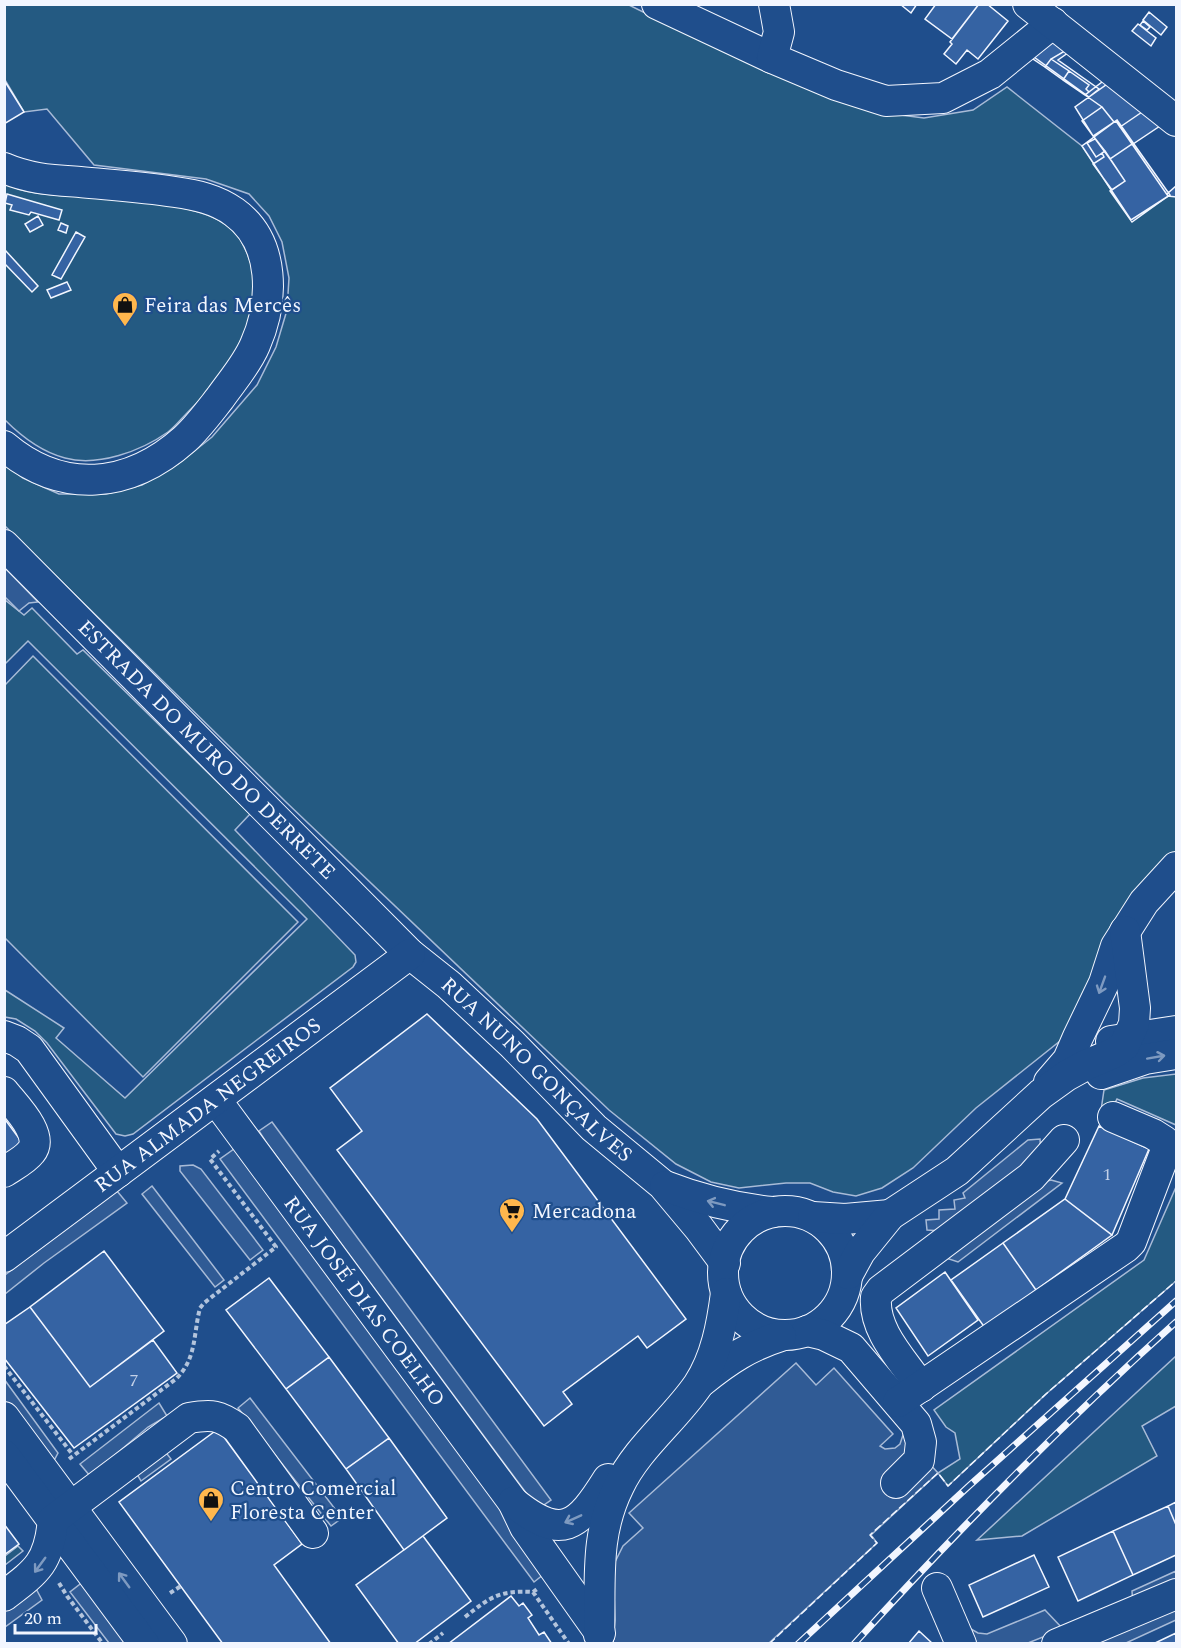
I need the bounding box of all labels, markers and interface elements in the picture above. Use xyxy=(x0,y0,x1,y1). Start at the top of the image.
shop icon: Feira das Mercês xyxy=(110,290,140,328)
place label: Feira das Mercês xyxy=(144,290,301,322)
street label: ESTRADA DO MURO DO DERRETE xyxy=(70,613,343,887)
street label: RUA NUNO GONÇALVES xyxy=(433,970,639,1170)
one-way arrow xyxy=(1096,975,1107,993)
street label: RUA ALMADA NEGREIROS xyxy=(88,1010,328,1201)
one-way arrow xyxy=(1146,1051,1166,1062)
house number: 1 xyxy=(1103,1161,1112,1188)
street label: RUA JOSÉ DIAS COELHO xyxy=(275,1189,453,1414)
supermarket icon: Mercadona xyxy=(497,1196,527,1234)
place label: Mercadona xyxy=(532,1196,637,1228)
one-way arrow xyxy=(707,1197,726,1209)
house number: 7 xyxy=(130,1367,139,1394)
place label: Centro Comercial Floresta Center xyxy=(230,1473,396,1529)
shop icon: Centro Comercial Floresta Center xyxy=(196,1485,226,1523)
one-way arrow xyxy=(564,1514,582,1525)
one-way arrow xyxy=(33,1556,46,1572)
one-way arrow xyxy=(118,1572,131,1588)
scale bar xyxy=(15,1597,96,1635)
text: 20 m xyxy=(24,1605,62,1632)

